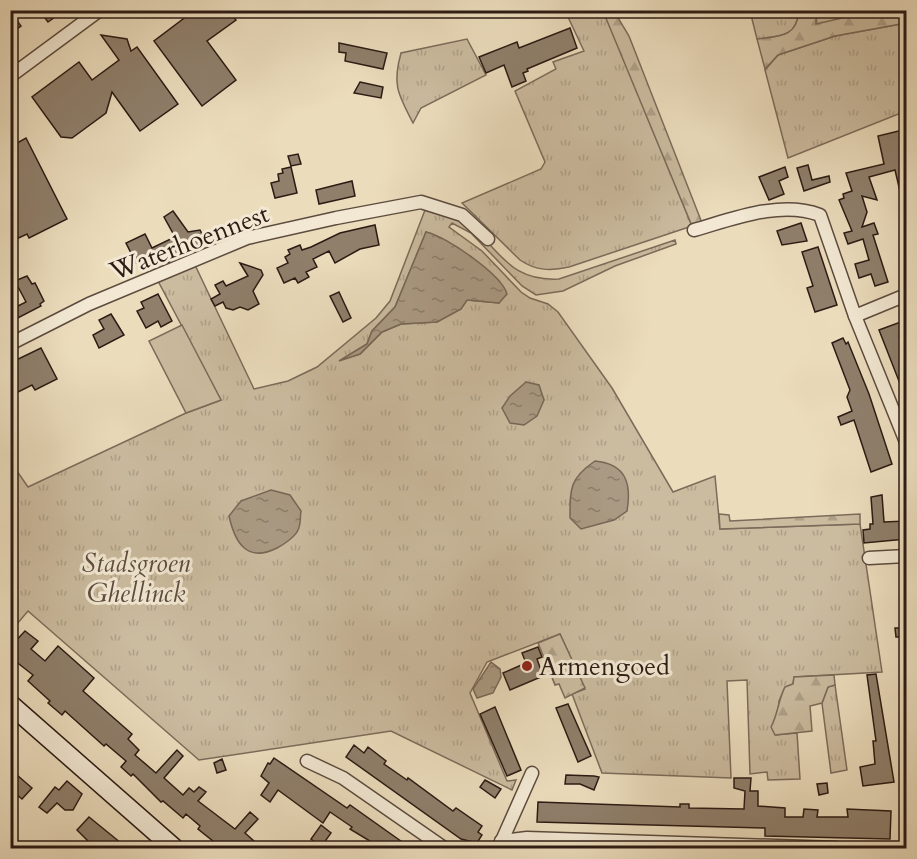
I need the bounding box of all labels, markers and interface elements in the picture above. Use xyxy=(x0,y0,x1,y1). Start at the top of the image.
street label: Waterhoennest xyxy=(104,196,274,289)
park label: Stadsgroen Ghellinck xyxy=(82,546,191,611)
place label: Armengoed xyxy=(539,649,670,684)
marker: Armengoed xyxy=(520,659,534,673)

